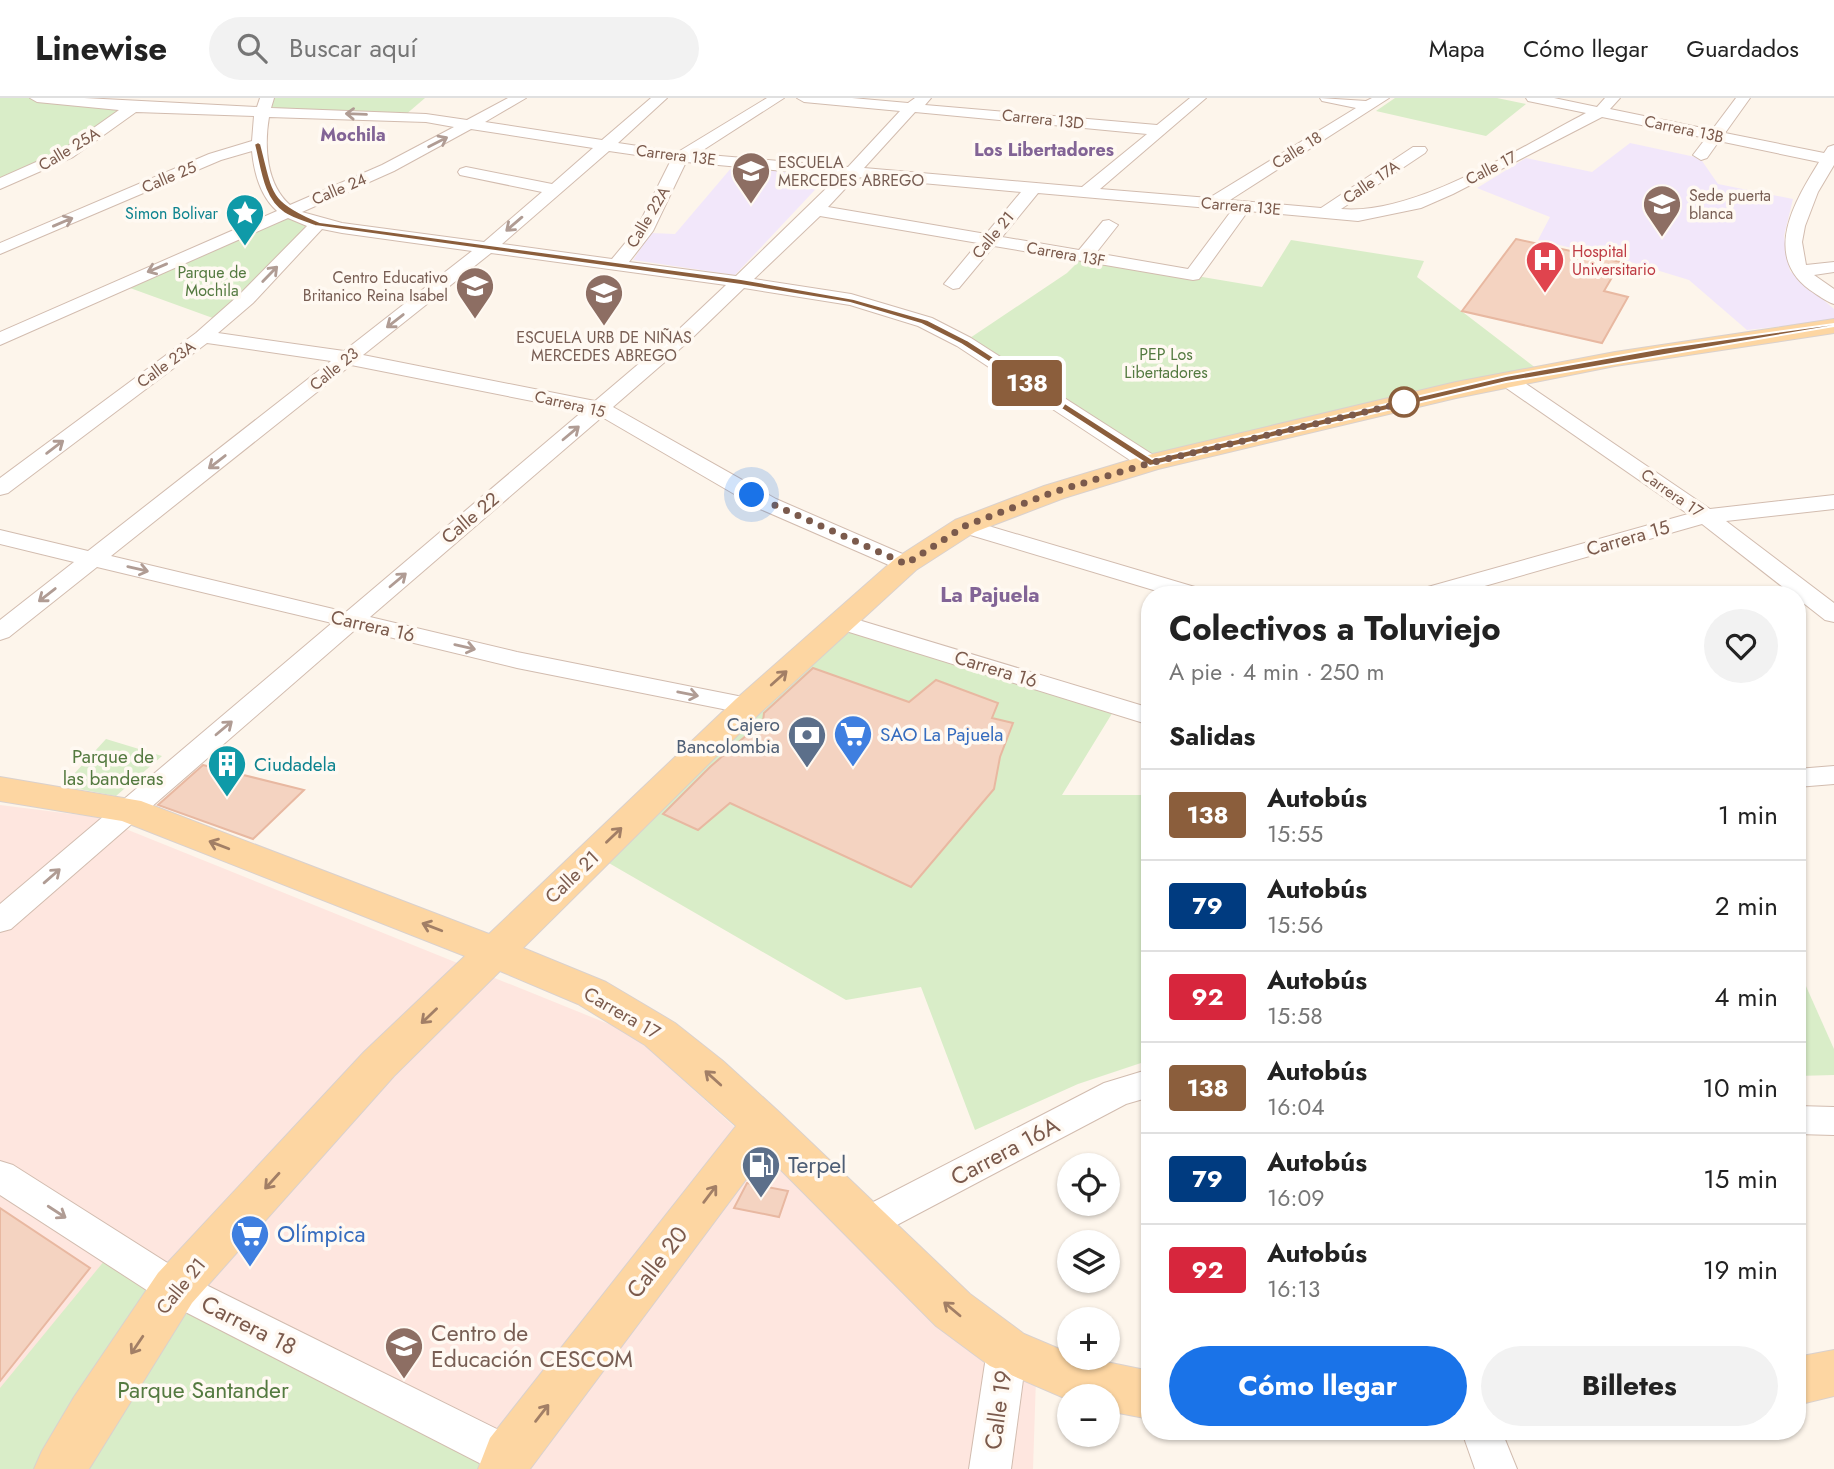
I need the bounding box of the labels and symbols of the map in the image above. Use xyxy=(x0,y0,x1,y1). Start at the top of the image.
street label: Carrera 13D xyxy=(1001,103,1085,135)
one-way arrow xyxy=(345,108,368,121)
street label: Carrera 13B xyxy=(1642,109,1726,149)
street label: Calle 25A xyxy=(34,121,104,176)
district label: Mochila xyxy=(320,122,386,148)
street label: Calle 18 xyxy=(1268,126,1326,174)
one-way arrow xyxy=(427,135,448,148)
district label: Los Libertadores xyxy=(974,137,1114,163)
street label: Carrera 13E xyxy=(635,139,717,171)
street label: Calle 17 xyxy=(1461,145,1521,191)
school or university icon: ESCUELA MERCEDES ABREGO xyxy=(730,150,772,205)
place label: ESCUELA MERCEDES ABREGO xyxy=(778,151,924,192)
street label: Calle 17A xyxy=(1338,154,1404,209)
street label: Calle 25 xyxy=(138,155,200,199)
street label: Calle 24 xyxy=(308,167,370,211)
street label: Calle 22A xyxy=(621,182,676,252)
school or university icon: Sede puerta blanca xyxy=(1641,183,1683,238)
place label: Sede puerta blanca xyxy=(1689,184,1771,225)
street label: Carrera 13E xyxy=(1200,191,1282,221)
place icon: Simon Bolivar xyxy=(224,192,266,247)
place label: Simon Bolivar xyxy=(125,202,219,225)
street label: Calle 21 xyxy=(966,206,1020,264)
one-way arrow xyxy=(52,215,73,228)
one-way arrow xyxy=(506,216,524,232)
street label: Carrera 13F xyxy=(1025,236,1107,272)
hospital icon: Hospital Universitario xyxy=(1524,239,1566,294)
place label: Hospital Universitario xyxy=(1572,240,1656,281)
park label: Parque de Mochila xyxy=(177,261,247,302)
one-way arrow xyxy=(147,262,168,275)
one-way arrow xyxy=(262,265,278,283)
school or university icon: Centro Educativo Britanico Reina Isabel xyxy=(454,265,496,320)
place label: Centro Educativo Britanico Reina Isabel xyxy=(303,266,448,307)
school or university icon: ESCUELA URB DE NIÑAS MERCEDES ABREGO xyxy=(583,272,625,327)
one-way arrow xyxy=(386,313,404,329)
place label: ESCUELA URB DE NIÑAS MERCEDES ABREGO xyxy=(516,326,692,367)
street label: Calle 23A xyxy=(132,335,200,393)
street label: Calle 23 xyxy=(305,342,364,396)
park label: PEP Los Libertadores xyxy=(1124,343,1208,384)
line badge: 138 xyxy=(987,360,1067,406)
street label: Carrera 15 xyxy=(532,385,608,423)
unlabelled marker xyxy=(1389,387,1419,417)
one-way arrow xyxy=(561,425,579,441)
one-way arrow xyxy=(45,439,63,454)
one-way arrow xyxy=(208,455,226,470)
street label: Carrera 17 xyxy=(1636,463,1708,523)
your location xyxy=(734,477,769,512)
street label: Calle 22 xyxy=(435,486,505,550)
street label: Carrera 15 xyxy=(1583,513,1673,563)
one-way arrow xyxy=(126,563,149,576)
one-way arrow xyxy=(388,572,406,588)
district label: La Pajuela xyxy=(940,580,1040,610)
one-way arrow xyxy=(38,588,57,603)
street label: Carrera 16 xyxy=(328,603,418,649)
one-way arrow xyxy=(453,641,476,655)
street label: Carrera 16 xyxy=(951,644,1041,694)
one-way arrow xyxy=(770,670,787,687)
one-way arrow xyxy=(676,688,698,701)
place label: Cajero Bancolombia xyxy=(676,711,780,760)
supermarket icon: SAO La Pajuela xyxy=(832,713,874,768)
bank icon: Cajero Bancolombia xyxy=(786,714,828,769)
one-way arrow xyxy=(215,720,233,736)
place label: SAO La Pajuela xyxy=(880,721,1003,748)
park label: Parque de las banderas xyxy=(63,743,164,792)
building icon: Ciudadela xyxy=(206,743,248,798)
place label: Ciudadela xyxy=(254,751,336,778)
one-way arrow xyxy=(606,827,623,844)
one-way arrow xyxy=(209,838,231,851)
street label: Calle 21 xyxy=(539,844,605,910)
one-way arrow xyxy=(42,868,60,884)
one-way arrow xyxy=(421,920,443,933)
street label: Carrera 17 xyxy=(579,980,665,1046)
one-way arrow xyxy=(421,1008,438,1025)
one-way arrow xyxy=(704,1070,722,1086)
street label: Carrera 16A xyxy=(945,1108,1066,1194)
fuel station icon: Terpel xyxy=(740,1144,782,1199)
place label: Terpel xyxy=(788,1148,846,1182)
one-way arrow xyxy=(264,1172,281,1189)
one-way arrow xyxy=(703,1185,718,1203)
one-way arrow xyxy=(47,1206,67,1220)
supermarket icon: Olímpica xyxy=(229,1213,271,1268)
place label: Olímpica xyxy=(277,1217,366,1251)
street label: Calle 20 xyxy=(618,1219,696,1305)
street label: Calle 21 xyxy=(150,1252,212,1320)
street label: Carrera 18 xyxy=(195,1287,303,1363)
one-way arrow xyxy=(944,1301,962,1317)
place label: Centro de Educación CESCOM xyxy=(431,1316,633,1376)
school or university icon: Centro de Educación CESCOM xyxy=(383,1325,425,1380)
one-way arrow xyxy=(130,1335,145,1354)
street label: Calle 19 xyxy=(976,1368,1020,1452)
park label: Parque Santander xyxy=(117,1373,289,1407)
one-way arrow xyxy=(534,1404,549,1422)

